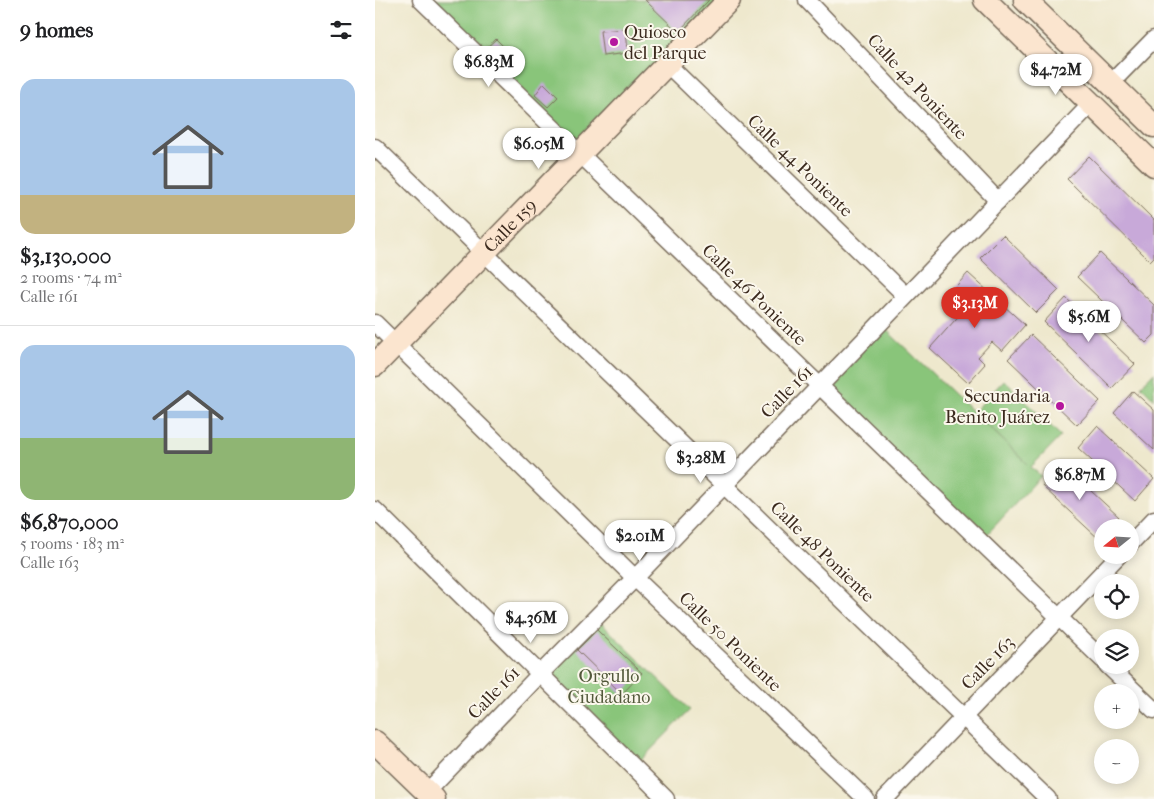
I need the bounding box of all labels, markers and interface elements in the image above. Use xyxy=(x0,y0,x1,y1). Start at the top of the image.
icon: filters xyxy=(327,16,355,44)
text: 9 homes xyxy=(20,18,93,42)
place label: Quiosco del Parque xyxy=(624,22,707,64)
street label: Calle 42 Poniente xyxy=(863,30,971,144)
marker: Quiosco del Parque xyxy=(608,36,620,48)
pin: $6.83M xyxy=(448,46,530,88)
text: $6.83M xyxy=(464,52,514,71)
pin: $4.72M xyxy=(1015,54,1097,96)
text: $4.72M xyxy=(1030,60,1082,79)
street label: Calle 44 Poniente xyxy=(743,111,857,222)
icon: home xyxy=(143,112,233,202)
pin: $6.05M xyxy=(498,128,580,170)
text: $6.05M xyxy=(514,134,564,153)
street label: Calle 159 xyxy=(479,195,541,257)
street label: Calle 46 Poniente xyxy=(697,240,811,350)
text: $3,130,000 xyxy=(20,244,111,268)
text: 2 rooms · 74 m² xyxy=(20,268,122,287)
pin: $3.13M xyxy=(934,286,1016,329)
text: Calle 161 xyxy=(20,287,78,306)
text: $3.13M xyxy=(952,293,998,312)
pin: $5.6M xyxy=(1054,300,1124,343)
text: $5.6M xyxy=(1068,307,1110,326)
street label: Calle 161 xyxy=(757,361,817,423)
icon: home xyxy=(143,377,233,467)
place label: Secundaria Benito Juárez xyxy=(945,386,1051,428)
marker: Secundaria Benito Juárez xyxy=(1054,400,1066,412)
pin: $3.28M xyxy=(660,442,742,484)
text: $3.28M xyxy=(676,448,726,467)
pin: $6.87M xyxy=(1039,458,1121,501)
text: $6.87M xyxy=(1055,465,1105,484)
street label: Calle 48 Poniente xyxy=(766,497,878,607)
text: $6,870,000 xyxy=(20,510,119,534)
north arrow xyxy=(1094,519,1139,564)
map controls xyxy=(1094,519,1139,784)
pin: $2.01M xyxy=(599,520,681,562)
text: $2.01M xyxy=(615,526,665,545)
text: 5 rooms · 183 m² xyxy=(20,534,124,553)
text: Calle 163 xyxy=(20,553,79,572)
button: locate xyxy=(1094,574,1139,619)
street label: Calle 50 Poniente xyxy=(674,588,786,696)
pin: $4.36M xyxy=(490,602,572,644)
text: $4.36M xyxy=(505,608,557,627)
button: layers xyxy=(1094,629,1139,674)
street label: Calle 163 xyxy=(957,632,1019,694)
street label: Calle 161 xyxy=(464,662,524,724)
park label: Orgullo Ciudadano xyxy=(567,666,651,708)
button: + xyxy=(1094,684,1139,729)
button: − xyxy=(1094,739,1139,784)

